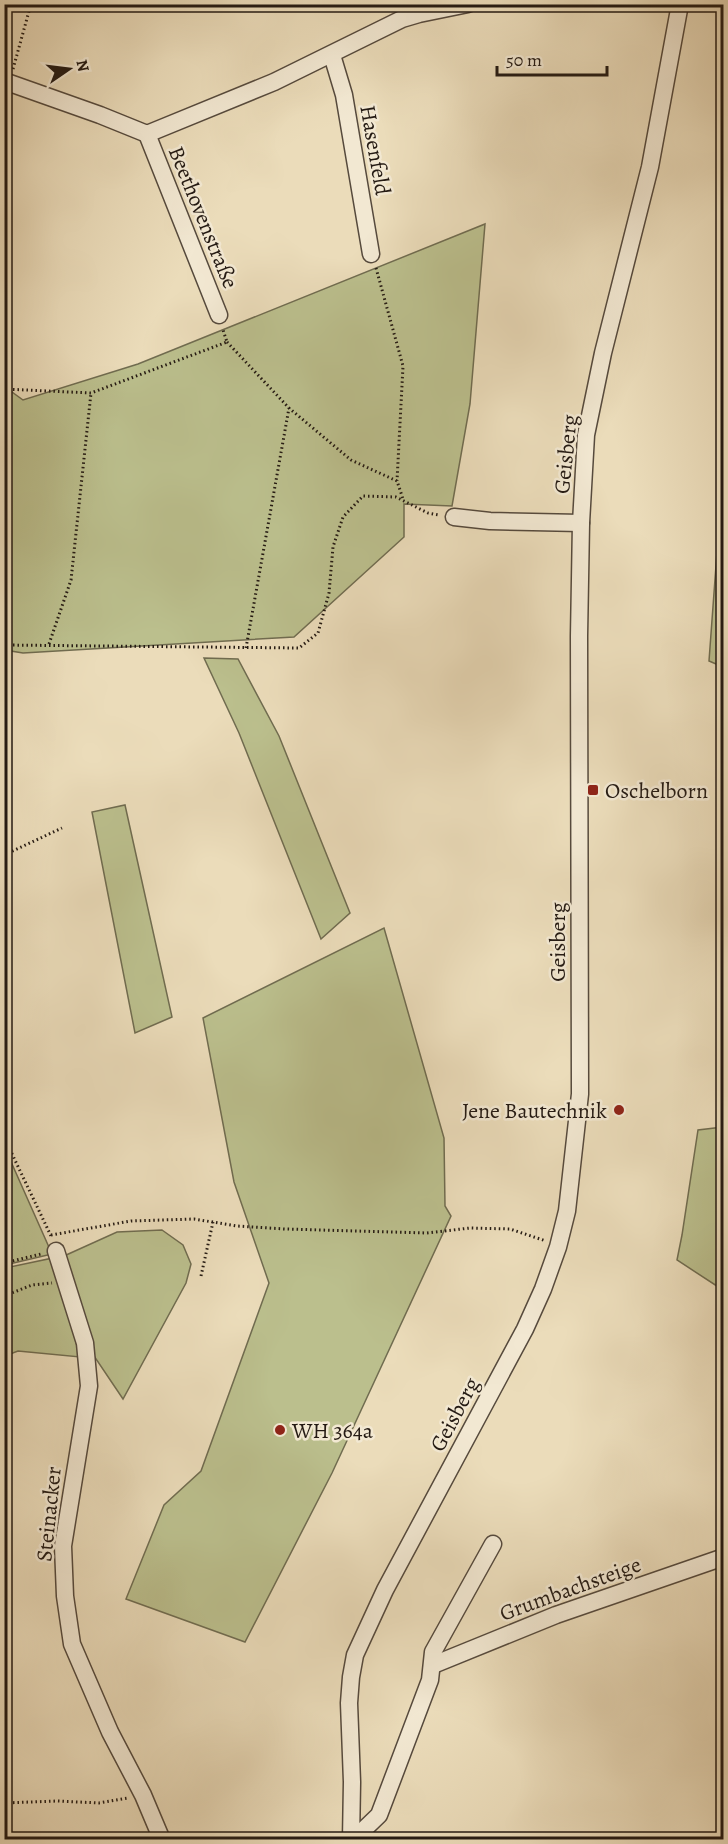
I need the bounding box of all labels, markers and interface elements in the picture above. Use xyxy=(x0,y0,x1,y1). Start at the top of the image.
north arrow xyxy=(39,39,99,99)
scale bar xyxy=(497,39,606,77)
text: 50 m xyxy=(506,48,542,72)
text: N xyxy=(71,57,95,74)
street label: Hasenfeld xyxy=(352,103,398,198)
street label: Beethovenstraße xyxy=(161,142,245,293)
street label: Geisberg xyxy=(547,413,585,495)
place label: Oschelborn xyxy=(605,776,708,806)
marker: Oschelborn xyxy=(586,783,600,797)
street label: Geisberg xyxy=(543,902,573,982)
place label: Jene Bautechnik xyxy=(462,1096,607,1126)
marker: Jene Bautechnik xyxy=(612,1103,626,1117)
street label: Geisberg xyxy=(423,1372,487,1457)
place label: WH 364a xyxy=(291,1416,374,1446)
marker: WH 364a xyxy=(273,1423,287,1437)
street label: Steinacker xyxy=(29,1465,69,1563)
street label: Grumbachsteige xyxy=(495,1549,645,1628)

